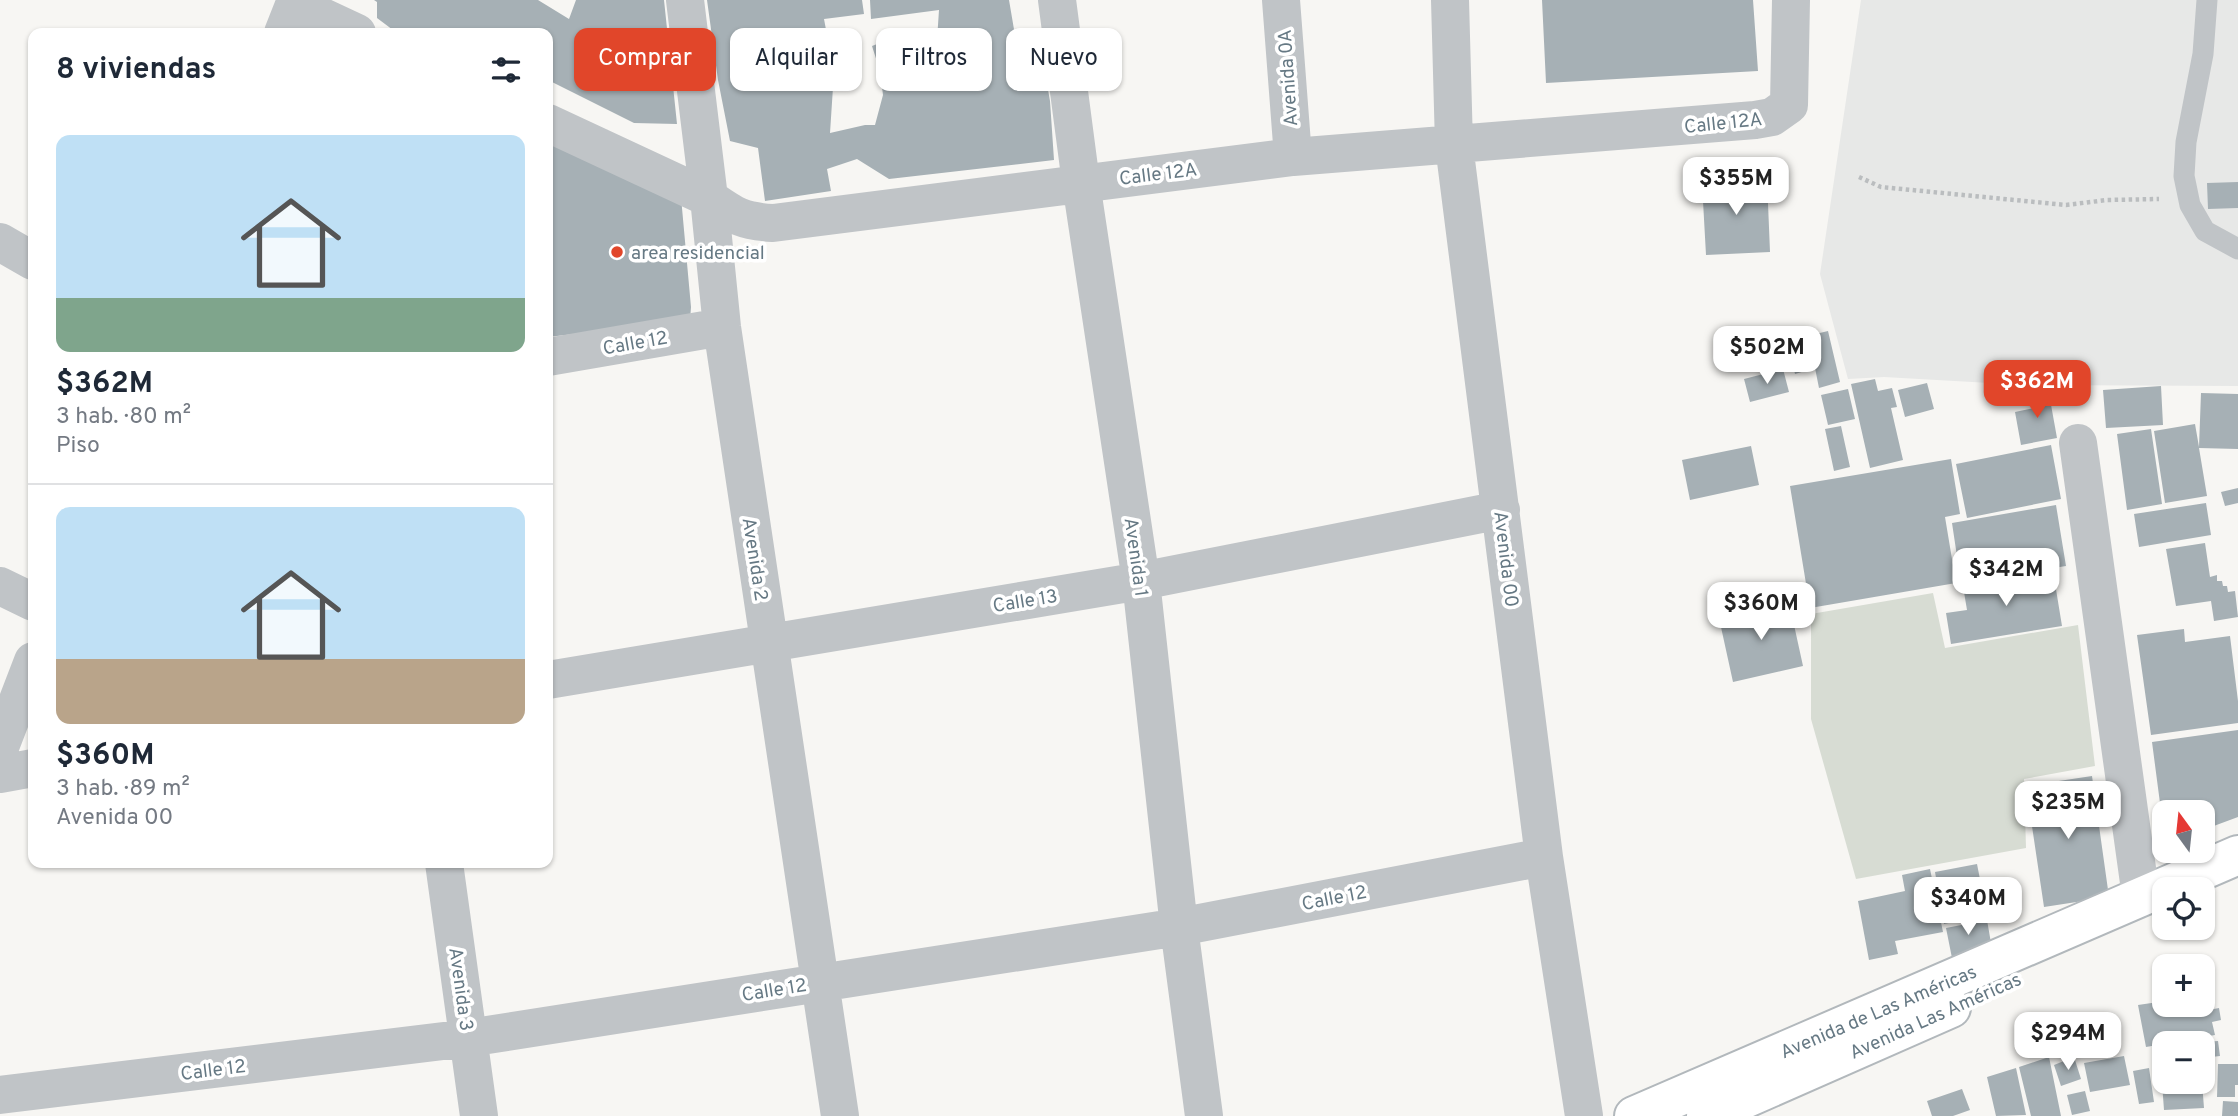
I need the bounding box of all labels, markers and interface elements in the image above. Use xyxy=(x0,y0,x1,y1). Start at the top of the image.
chip: Comprar xyxy=(574,28,716,91)
chip: Alquilar xyxy=(730,28,862,91)
chip: Filtros xyxy=(876,28,992,91)
chip: Nuevo xyxy=(1006,28,1122,91)
street label: Avenida 0A xyxy=(1274,29,1304,127)
icon: filters xyxy=(487,51,525,89)
text: 8 viviendas xyxy=(56,52,216,89)
street label: Calle 12A xyxy=(1683,108,1764,140)
street label: Calle 12A xyxy=(1118,158,1199,192)
pin: $355M xyxy=(1687,158,1785,217)
text: $355M xyxy=(1699,165,1773,194)
icon: home xyxy=(228,180,354,306)
place label: area residencial xyxy=(631,242,765,266)
marker: area residencial xyxy=(609,244,625,260)
street label: Calle 12 xyxy=(601,326,670,361)
pin: $502M xyxy=(1718,326,1816,386)
text: $502M xyxy=(1729,334,1805,363)
pin: $362M xyxy=(1988,360,2086,420)
text: $362M xyxy=(56,366,153,403)
text: $362M xyxy=(2000,368,2074,397)
text: 3 hab. · 80 m² xyxy=(56,403,191,432)
text: Piso xyxy=(56,432,100,461)
street label: Avenida 00 xyxy=(1487,510,1523,609)
street label: Avenida 2 xyxy=(736,516,772,603)
street label: Avenida 1 xyxy=(1118,516,1152,598)
pin: $342M xyxy=(1957,548,2055,608)
icon: home xyxy=(228,552,354,678)
text: $342M xyxy=(1968,556,2044,585)
pin: $360M xyxy=(1712,582,1810,642)
street label: Calle 13 xyxy=(991,585,1060,619)
text: $360M xyxy=(1723,590,1799,619)
text: $360M xyxy=(56,738,155,775)
text: 3 hab. · 89 m² xyxy=(56,775,190,804)
pin: $235M xyxy=(2019,782,2117,841)
text: $235M xyxy=(2031,789,2105,818)
north arrow xyxy=(2152,800,2216,863)
map controls xyxy=(2152,800,2215,1094)
text: Avenida 00 xyxy=(56,804,173,833)
button: locate xyxy=(2152,877,2215,940)
pin: $340M xyxy=(1919,878,2017,937)
street label: Calle 12 xyxy=(1300,881,1369,917)
text: $340M xyxy=(1930,885,2006,914)
street label: Avenida 3 xyxy=(442,946,478,1033)
button: + xyxy=(2152,954,2215,1017)
street label: Avenida de Las Américas xyxy=(1777,961,1981,1065)
street label: Avenida Las Américas xyxy=(1846,968,2026,1066)
street label: Calle 12 xyxy=(740,974,809,1008)
pin: $294M xyxy=(2019,1012,2117,1072)
text: $294M xyxy=(2030,1020,2106,1049)
button: − xyxy=(2152,1031,2215,1094)
street label: Calle 12 xyxy=(179,1055,247,1087)

